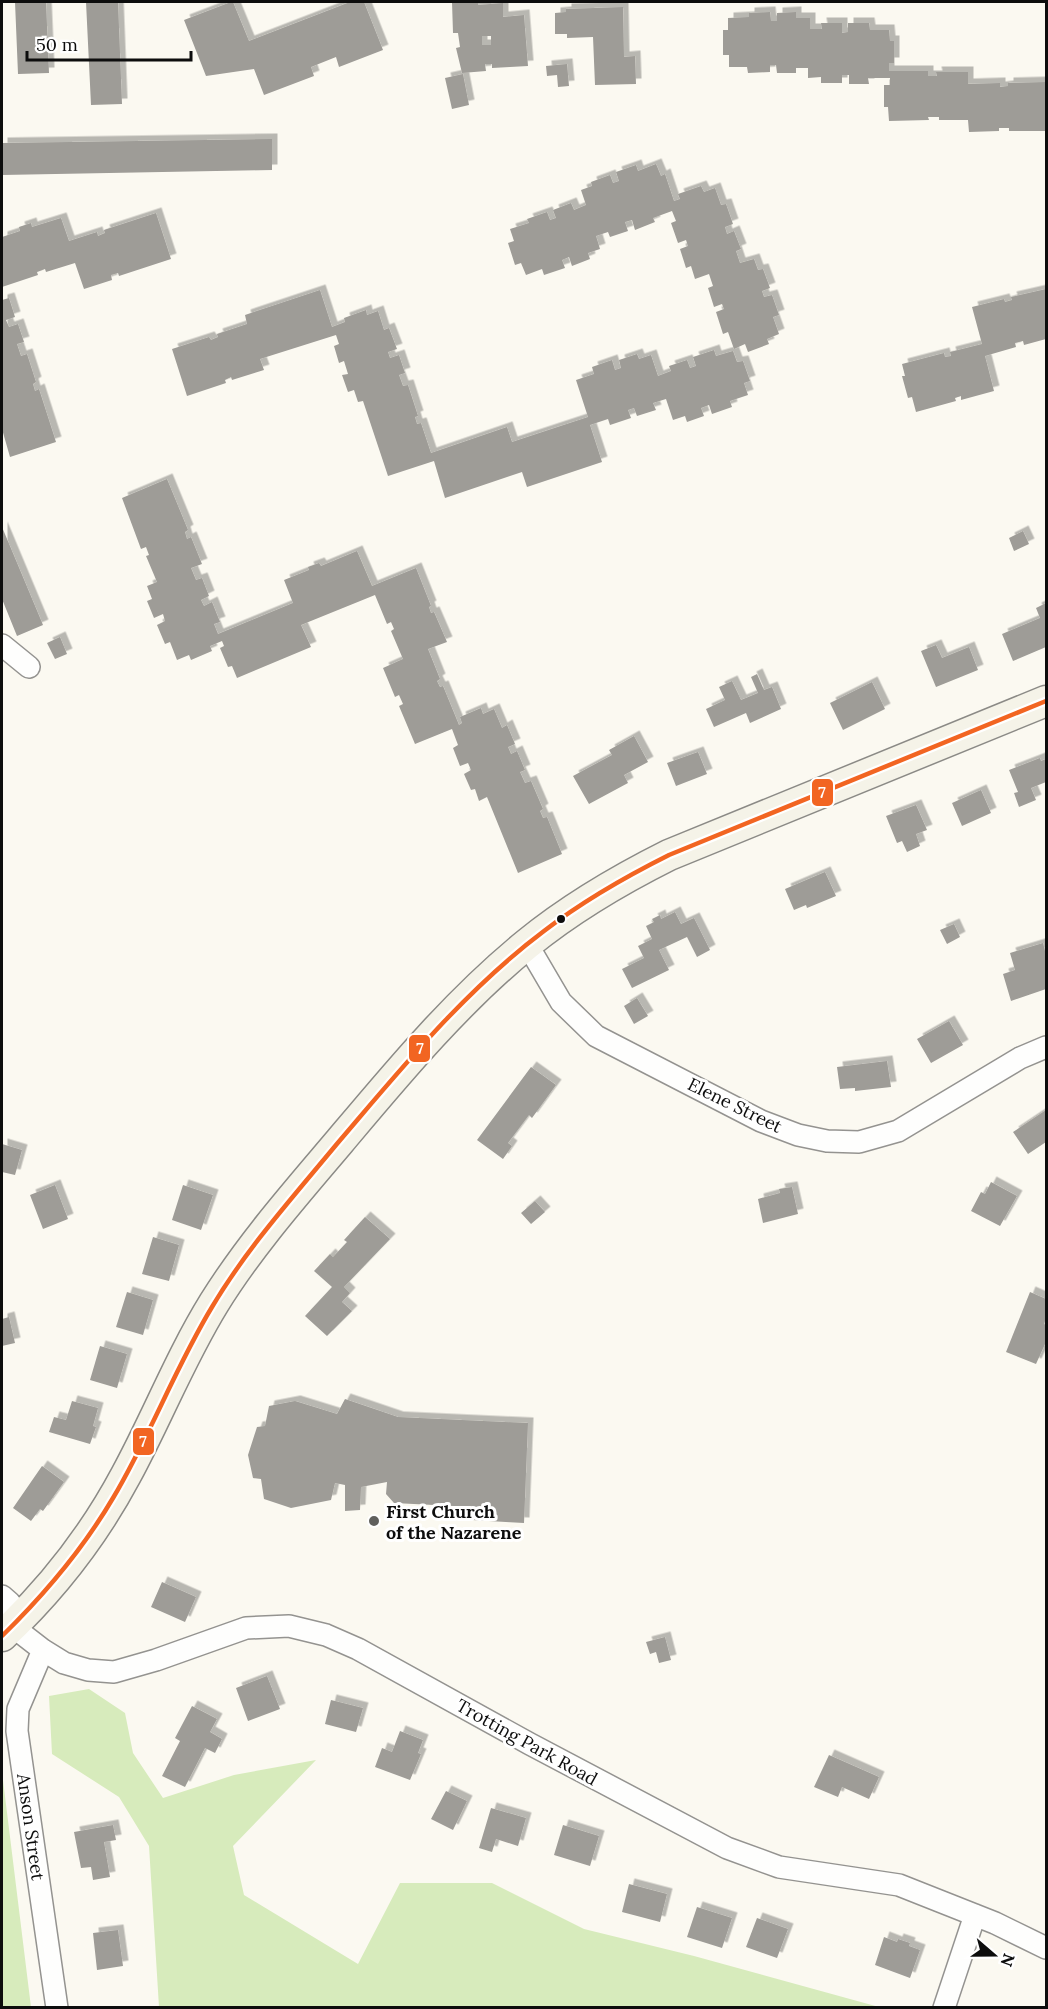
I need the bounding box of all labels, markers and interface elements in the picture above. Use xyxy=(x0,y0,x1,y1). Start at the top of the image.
scale bar xyxy=(27,24,190,62)
text: 50 m xyxy=(36,33,78,56)
line badge: 7 xyxy=(811,778,834,807)
text: 7 xyxy=(818,782,826,802)
unlabelled marker xyxy=(555,913,567,925)
line badge: 7 xyxy=(408,1034,431,1063)
text: 7 xyxy=(416,1038,424,1058)
street label: Elene Street xyxy=(684,1072,786,1138)
line badge: 7 xyxy=(132,1427,155,1456)
text: 7 xyxy=(139,1431,147,1451)
place label: First Church of the Nazarene xyxy=(386,1500,522,1544)
marker: First Church of the Nazarene xyxy=(367,1514,381,1528)
street label: Trotting Park Road xyxy=(452,1694,602,1791)
street label: Anson Street xyxy=(12,1771,50,1882)
north arrow xyxy=(964,1925,1024,1985)
text: N xyxy=(997,1951,1020,1969)

